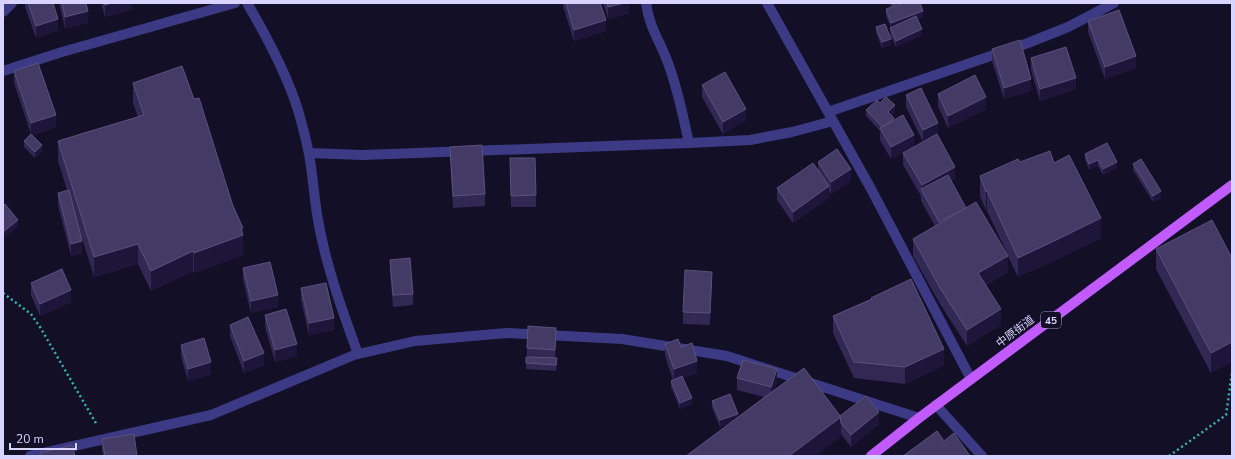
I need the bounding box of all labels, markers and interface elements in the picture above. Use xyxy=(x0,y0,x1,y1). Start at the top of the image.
street label: 中原街道 xyxy=(993,312,1037,351)
road number: 45 xyxy=(1041,312,1061,328)
scale bar xyxy=(10,425,76,451)
text: 20 m xyxy=(16,431,44,447)

